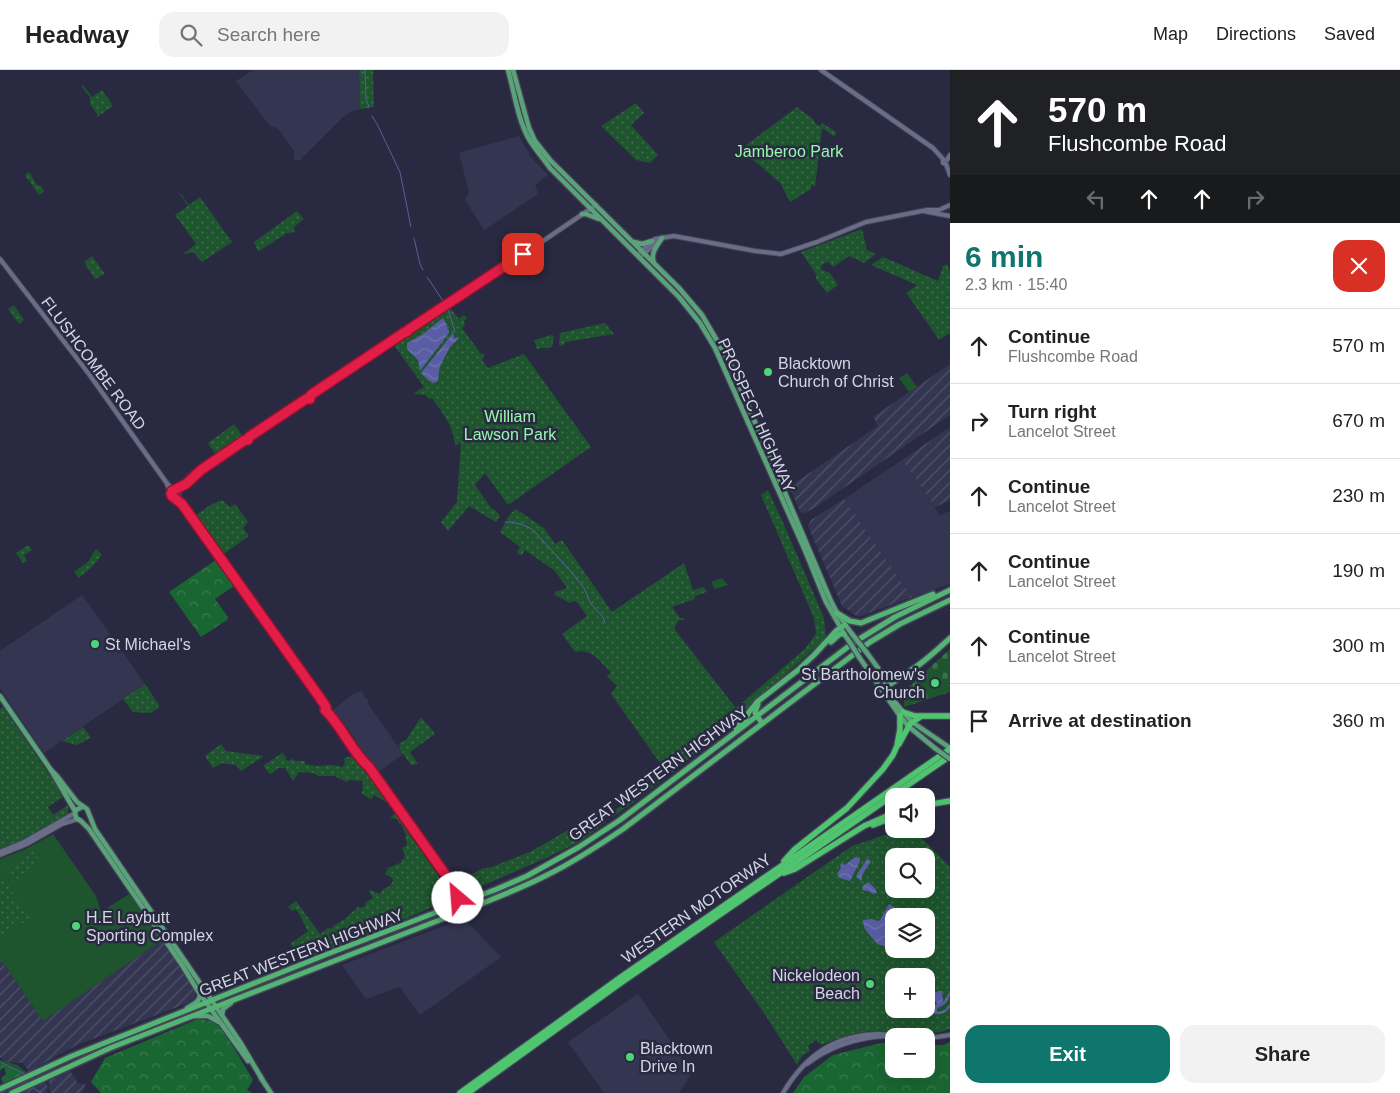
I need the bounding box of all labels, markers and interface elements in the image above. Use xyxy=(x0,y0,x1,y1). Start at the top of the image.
search box xyxy=(159,12,509,57)
text: Headway xyxy=(25,21,129,48)
icon: search xyxy=(177,21,205,49)
text: Search here xyxy=(217,24,321,45)
text: Map xyxy=(1153,24,1188,44)
text: Directions xyxy=(1216,24,1296,44)
text: Saved xyxy=(1324,24,1375,44)
icon: ahead xyxy=(965,90,1030,155)
text: 570 m xyxy=(1048,90,1147,129)
text: Flushcombe Road xyxy=(1048,131,1227,156)
park label: Jamberoo Park xyxy=(735,143,844,160)
icon: left xyxy=(1082,185,1110,213)
icon: ahead xyxy=(1135,185,1163,213)
icon: ahead xyxy=(1188,185,1216,213)
icon: right xyxy=(1241,185,1269,213)
pin xyxy=(502,233,544,275)
icon: arrive xyxy=(509,240,537,268)
text: 6 min xyxy=(965,240,1043,273)
button: close xyxy=(1333,240,1385,292)
text: 2.3 km · 15:40 xyxy=(965,276,1067,293)
street label: FLUSHCOMBE ROAD xyxy=(38,294,149,433)
text: Continue xyxy=(1008,326,1090,347)
icon: ahead xyxy=(965,332,993,360)
text: 570 m xyxy=(1332,335,1385,356)
street label: PROSPECT HIGHWAY xyxy=(715,336,798,495)
text: Flushcombe Road xyxy=(1008,348,1138,365)
place label: Blacktown Church of Christ xyxy=(778,355,894,390)
marker: Blacktown Church of Christ xyxy=(762,366,774,378)
text: Turn right xyxy=(1008,401,1096,422)
icon: right xyxy=(965,407,993,435)
park label: William Lawson Park xyxy=(464,408,557,443)
text: 670 m xyxy=(1332,410,1385,431)
text: Lancelot Street xyxy=(1008,423,1116,440)
text: Continue xyxy=(1008,476,1090,497)
icon: ahead xyxy=(965,482,993,510)
text: 230 m xyxy=(1332,485,1385,506)
text: Lancelot Street xyxy=(1008,498,1116,515)
text: Continue xyxy=(1008,551,1090,572)
icon: ahead xyxy=(965,557,993,585)
text: 190 m xyxy=(1332,560,1385,581)
text: Lancelot Street xyxy=(1008,573,1116,590)
text: Continue xyxy=(1008,626,1090,647)
icon: ahead xyxy=(965,632,993,660)
text: 300 m xyxy=(1332,635,1385,656)
place label: St Michael's xyxy=(105,636,191,653)
marker: St Michael's xyxy=(89,638,101,650)
text: Lancelot Street xyxy=(1008,648,1116,665)
place label: St Bartholomew's Church xyxy=(801,666,925,701)
marker: St Bartholomew's Church xyxy=(929,677,941,689)
street label: GREAT WESTERN HIGHWAY xyxy=(565,703,751,844)
icon: arrive xyxy=(965,707,993,735)
text: Arrive at destination xyxy=(1008,710,1192,731)
text: 360 m xyxy=(1332,710,1385,731)
map controls xyxy=(885,788,935,1078)
button: sound xyxy=(885,788,935,838)
button: search xyxy=(885,848,935,898)
street label: WESTERN MOTORWAY xyxy=(618,850,774,966)
position arrow xyxy=(431,871,483,923)
street label: GREAT WESTERN HIGHWAY xyxy=(197,905,406,999)
button: layers xyxy=(885,908,935,958)
place label: H.E Laybutt Sporting Complex xyxy=(86,909,213,944)
marker: H.E Laybutt Sporting Complex xyxy=(70,920,82,932)
place label: Nickelodeon Beach xyxy=(772,967,860,1002)
button: + xyxy=(885,968,935,1018)
marker: Nickelodeon Beach xyxy=(864,978,876,990)
button: Exit xyxy=(965,1025,1170,1083)
button: Share xyxy=(1180,1025,1385,1083)
button: − xyxy=(885,1028,935,1078)
place label: Blacktown Drive In xyxy=(640,1040,713,1075)
marker: Blacktown Drive In xyxy=(624,1051,636,1063)

